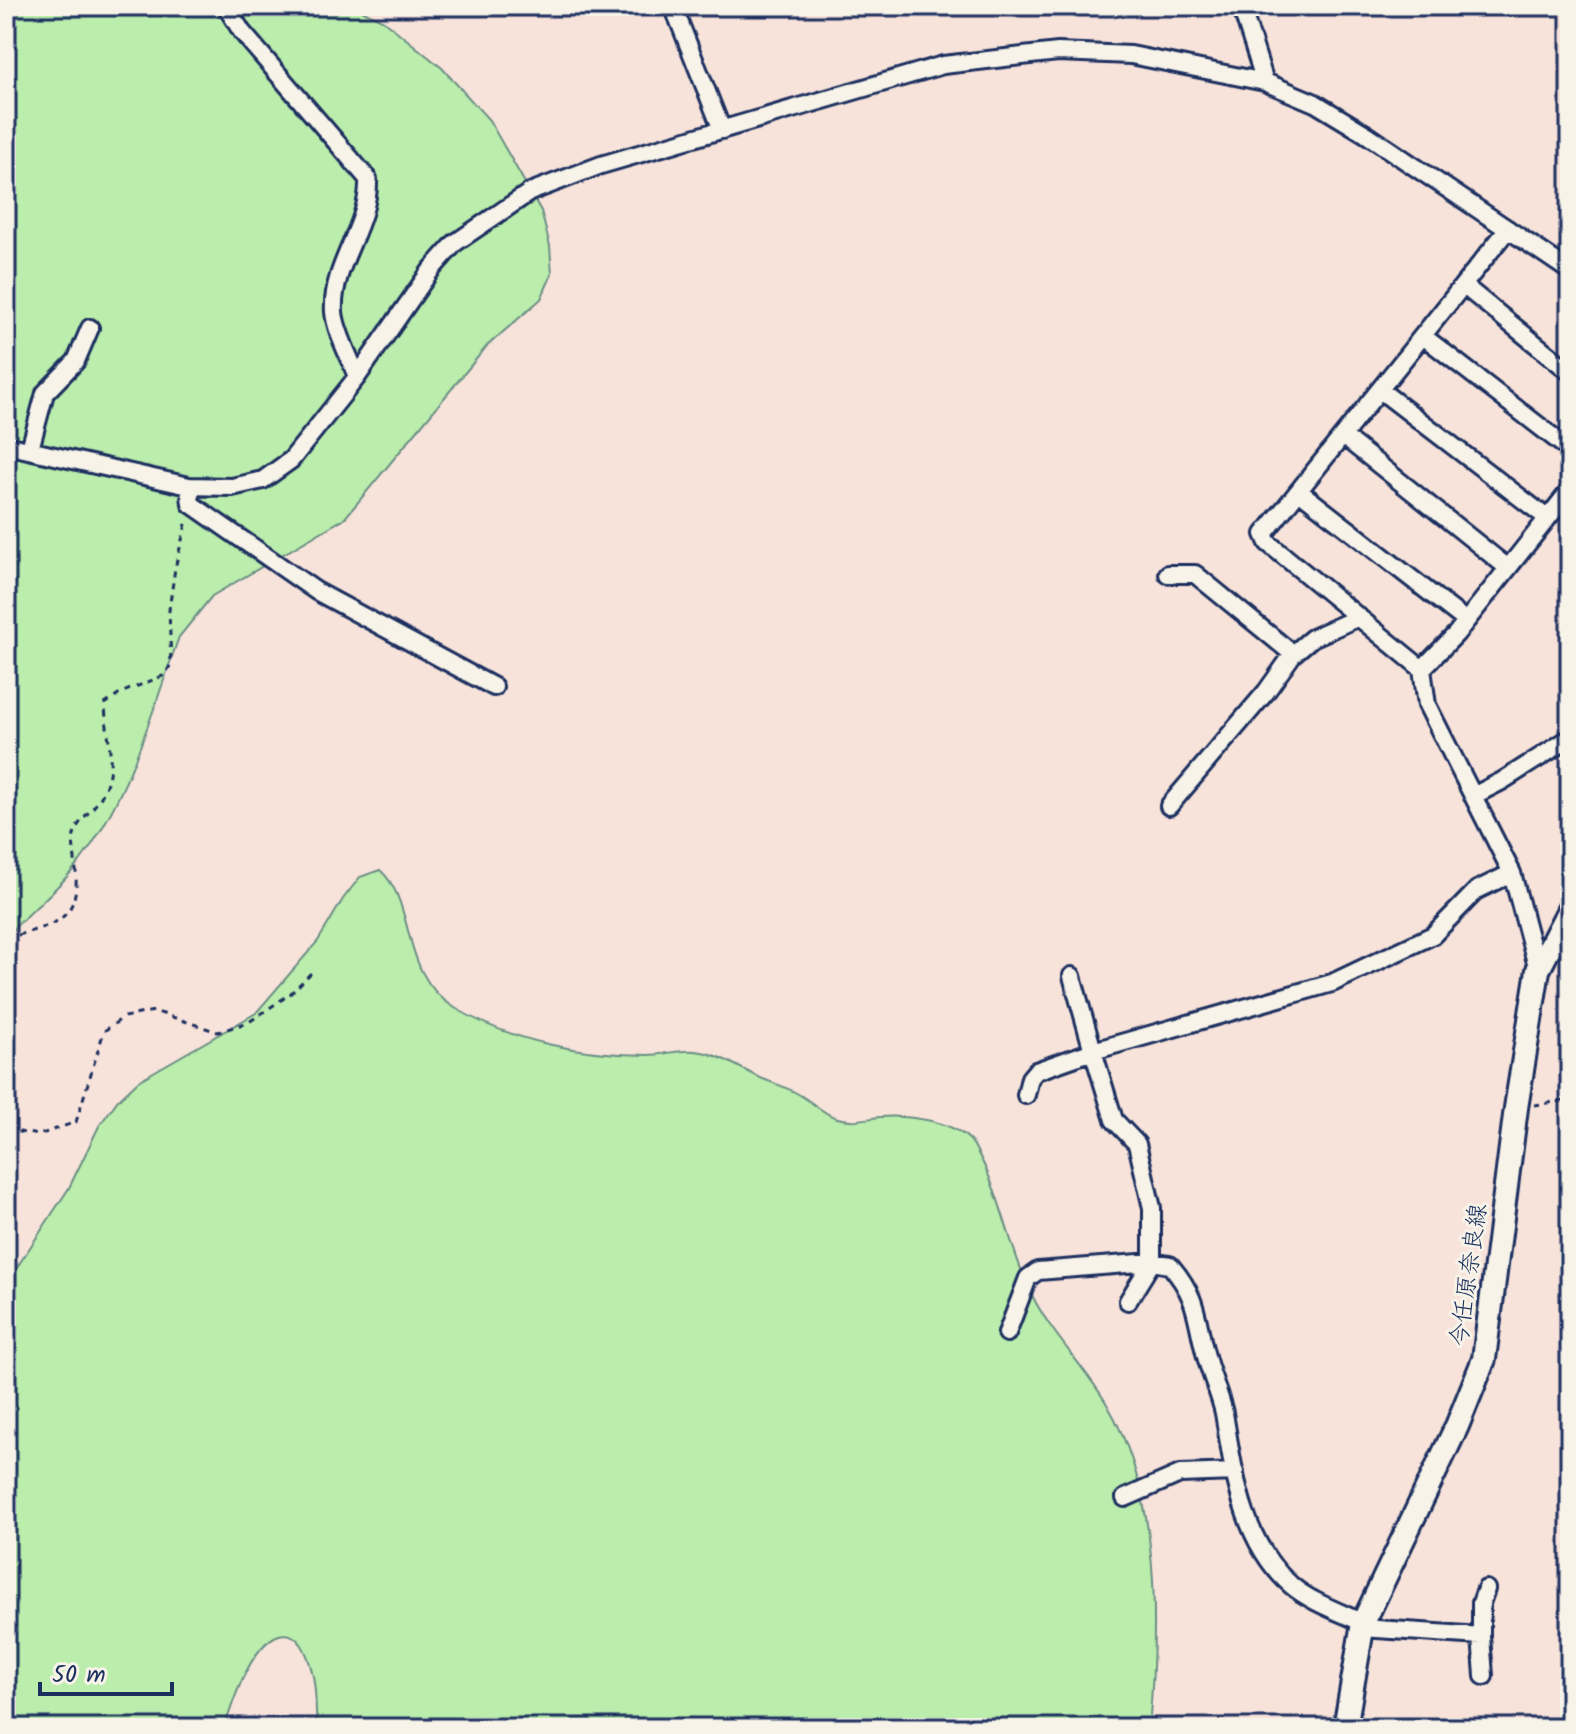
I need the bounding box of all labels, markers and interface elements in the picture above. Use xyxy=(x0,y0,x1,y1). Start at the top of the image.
street label: 今任原奈良線 xyxy=(1440,1201,1499,1349)
scale bar xyxy=(40,1646,172,1696)
text: 50 m xyxy=(52,1656,106,1695)

